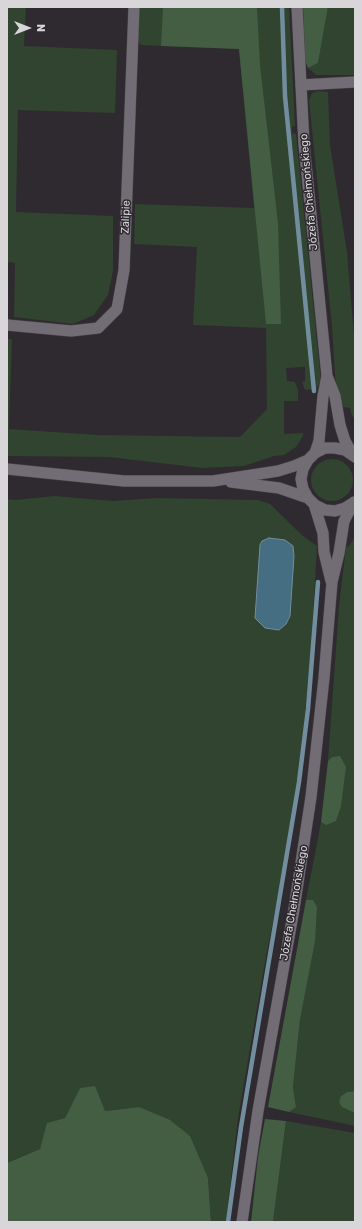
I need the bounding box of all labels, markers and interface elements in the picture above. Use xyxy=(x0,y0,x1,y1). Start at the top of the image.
north arrow xyxy=(8,8,48,48)
text: N xyxy=(34,24,47,32)
street label: Józefa Chełmońskiego xyxy=(297,133,321,251)
street label: Zalipie xyxy=(119,200,133,234)
street label: Józefa Chełmońskiego xyxy=(277,844,311,962)

